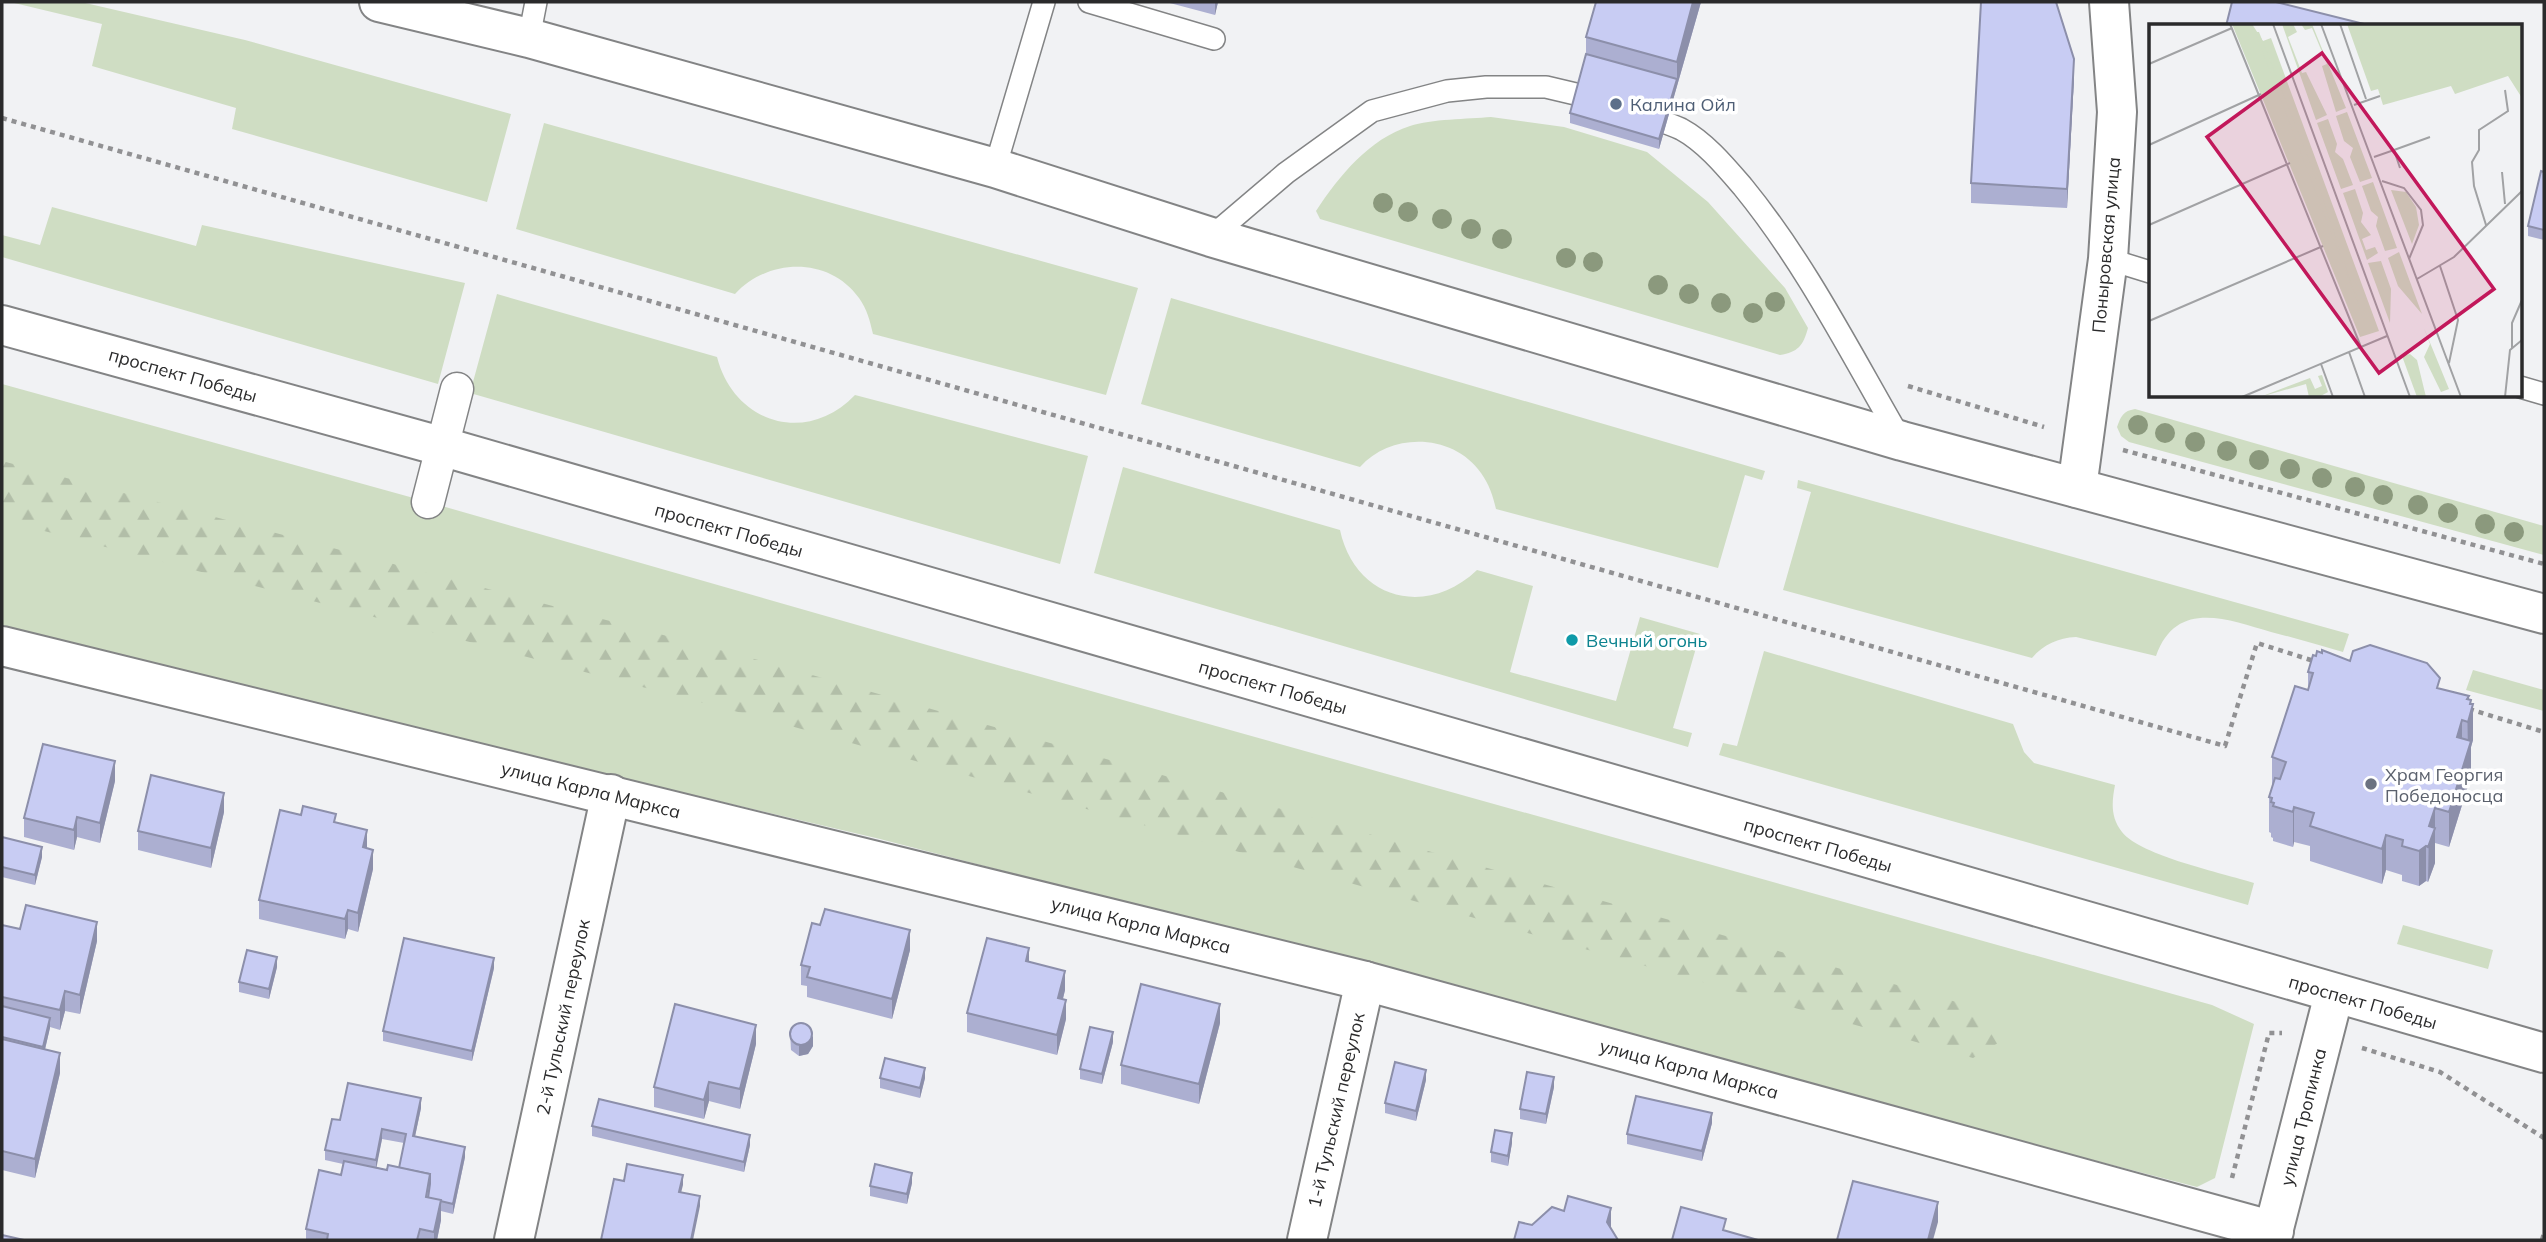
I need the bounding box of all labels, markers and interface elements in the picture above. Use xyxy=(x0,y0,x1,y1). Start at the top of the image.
inset map xyxy=(2149,24,2522,397)
place label: Калина Ойл xyxy=(1630,93,1736,116)
marker: Калина Ойл xyxy=(1608,96,1624,112)
street label: Поныровская улица xyxy=(2087,156,2125,334)
street label: проспект Победы xyxy=(106,343,260,407)
street label: проспект Победы xyxy=(652,498,806,562)
place label: Вечный огонь xyxy=(1586,629,1708,652)
marker: Вечный огонь xyxy=(1564,632,1580,648)
street label: проспект Победы xyxy=(1196,655,1350,719)
street label: улица Карла Маркса xyxy=(499,757,683,823)
place label: Храм Георгия Победоносца xyxy=(2385,763,2503,807)
marker: Храм Георгия Победоносца xyxy=(2363,776,2379,792)
street label: проспект Победы xyxy=(1741,813,1895,877)
street label: улица Карла Маркса xyxy=(1049,892,1233,958)
street label: 2-й Тульский переулок xyxy=(531,917,595,1117)
street label: проспект Победы xyxy=(2286,970,2440,1034)
street label: 1-й Тульский переулок xyxy=(1302,1010,1370,1210)
street label: улица Карла Маркса xyxy=(1597,1034,1781,1104)
street label: улица Тропинка xyxy=(2275,1046,2331,1188)

